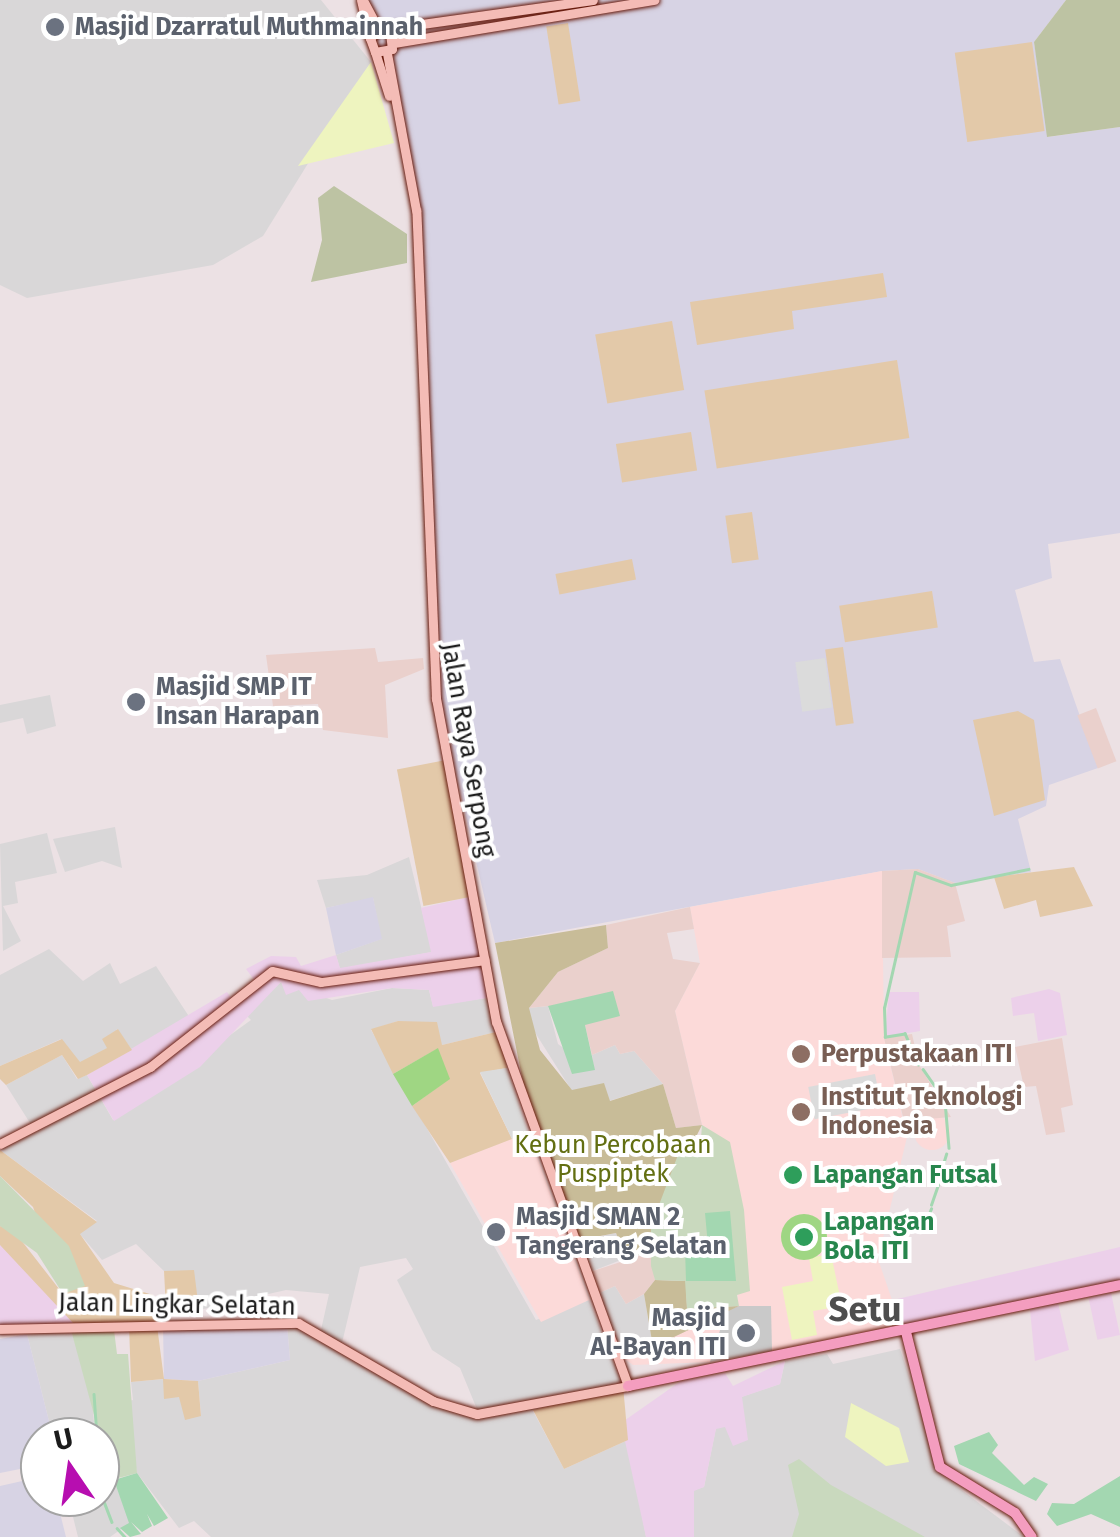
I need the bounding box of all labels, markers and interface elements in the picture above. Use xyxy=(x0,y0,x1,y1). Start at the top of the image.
place label: Masjid Dzarratul Muthmainnah xyxy=(75,12,423,42)
marker: Masjid Dzarratul Muthmainnah xyxy=(44,16,66,38)
street label: Jalan Raya Serpong xyxy=(434,640,502,860)
place label: Masjid SMP IT Insan Harapan xyxy=(156,673,320,732)
marker: Masjid SMP IT Insan Harapan xyxy=(125,691,147,713)
place label: Perpustakaan ITI xyxy=(821,1039,1013,1069)
marker: Perpustakaan ITI xyxy=(790,1043,812,1065)
place label: Institut Teknologi Indonesia xyxy=(821,1083,1023,1142)
marker: Institut Teknologi Indonesia xyxy=(790,1101,812,1123)
park label: Kebun Percobaan Puspiptek xyxy=(514,1131,712,1190)
place label: Lapangan Futsal xyxy=(813,1160,997,1190)
marker: Lapangan Futsal xyxy=(782,1164,804,1186)
place label: Masjid SMAN 2 Tangerang Selatan xyxy=(516,1203,727,1262)
place label: Lapangan Bola ITI xyxy=(824,1208,934,1267)
marker: Masjid SMAN 2 Tangerang Selatan xyxy=(485,1221,507,1243)
marker: Lapangan Bola ITI xyxy=(793,1226,815,1248)
street label: Jalan Lingkar Selatan xyxy=(58,1288,296,1322)
district label: Setu xyxy=(829,1288,901,1330)
place label: Masjid Al-Bayan ITI xyxy=(591,1304,726,1363)
marker: Masjid Al-Bayan ITI xyxy=(735,1322,757,1344)
north arrow xyxy=(20,1417,120,1517)
text: U xyxy=(51,1421,76,1457)

